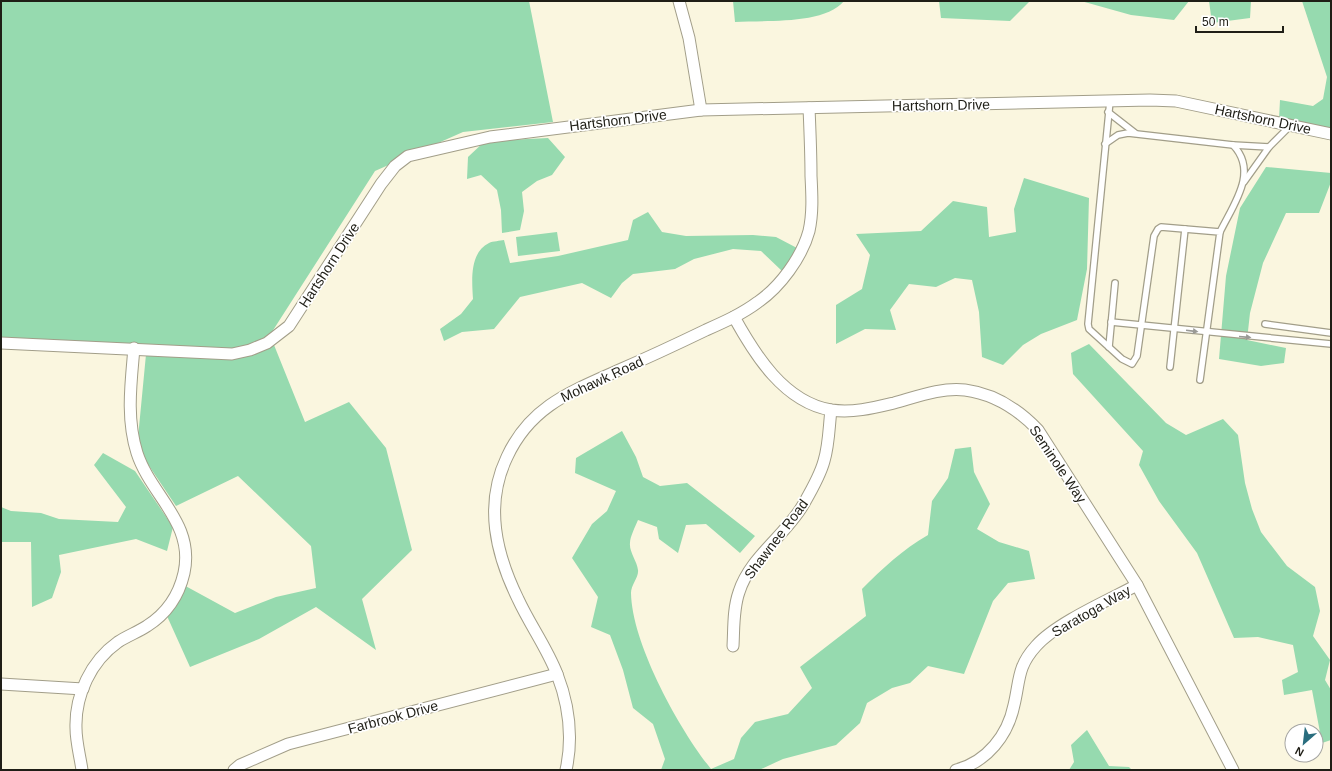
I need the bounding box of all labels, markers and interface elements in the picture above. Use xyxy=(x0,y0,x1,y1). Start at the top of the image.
scale bar xyxy=(1196,8,1283,34)
text: 50 m xyxy=(1202,15,1229,29)
street label: Hartshorn Drive xyxy=(892,96,990,114)
street label: Hartshorn Drive xyxy=(1213,101,1313,137)
street label: Hartshorn Drive xyxy=(568,106,668,134)
street label: Hartshorn Drive xyxy=(296,219,363,310)
one-way arrow xyxy=(1186,328,1198,335)
one-way arrow xyxy=(1239,333,1251,340)
street label: Mohawk Road xyxy=(558,353,646,405)
street label: Seminole Way xyxy=(1026,422,1090,506)
street label: Shawnee Road xyxy=(741,496,811,582)
street label: Saratoga Way xyxy=(1049,582,1133,640)
street label: Farbrook Drive xyxy=(346,697,440,737)
north arrow xyxy=(1284,723,1324,763)
text: N xyxy=(1293,745,1306,759)

